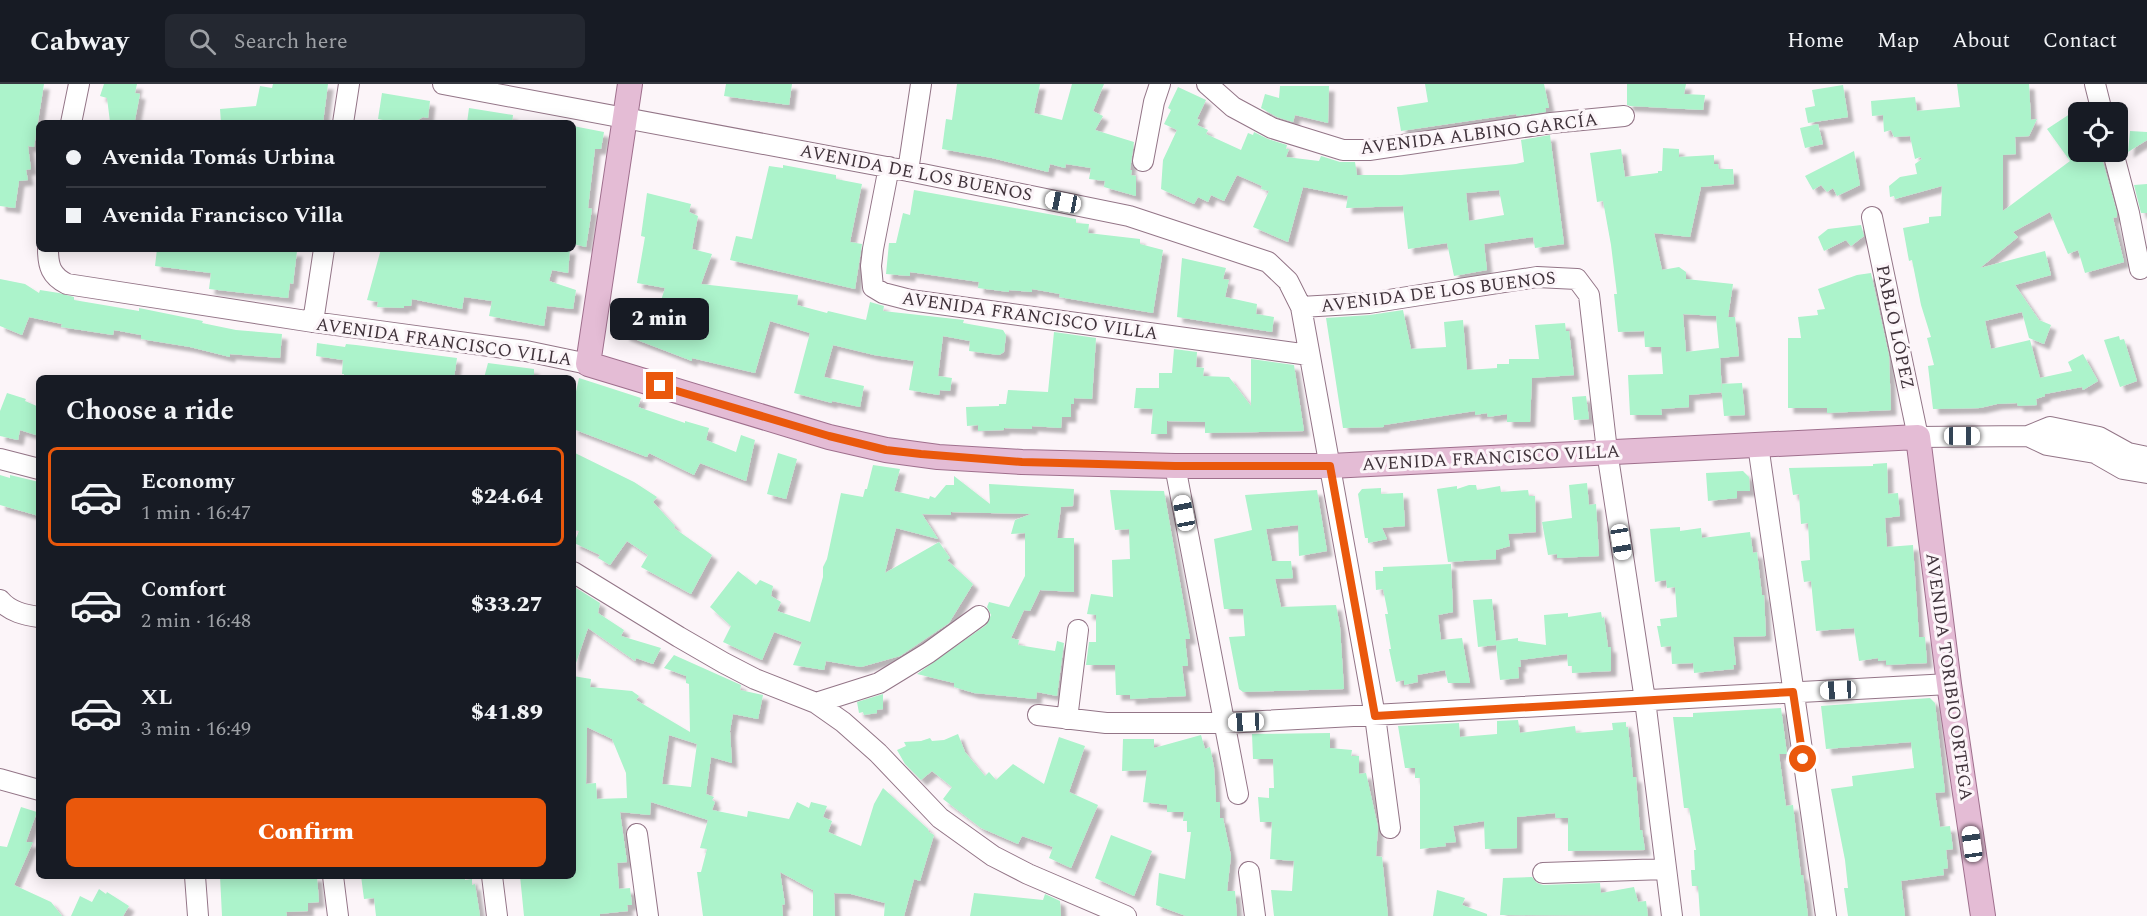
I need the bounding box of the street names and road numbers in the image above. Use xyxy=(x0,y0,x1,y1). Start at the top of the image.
street label: AVENIDA ALBINO GARCÍA xyxy=(1359,106,1599,162)
street label: AVENIDA DE LOS BUENOS xyxy=(798,137,1034,209)
street label: PABLO LÓPEZ xyxy=(1869,262,1921,392)
street label: AVENIDA DE LOS BUENOS xyxy=(1319,264,1557,320)
street label: AVENIDA FRANCISCO VILLA xyxy=(900,285,1160,347)
street label: AVENIDA FRANCISCO VILLA xyxy=(314,311,574,373)
street label: AVENIDA FRANCISCO VILLA xyxy=(1361,438,1621,478)
street label: AVENIDA TORIBIO ORTEGA xyxy=(1918,551,1980,803)

